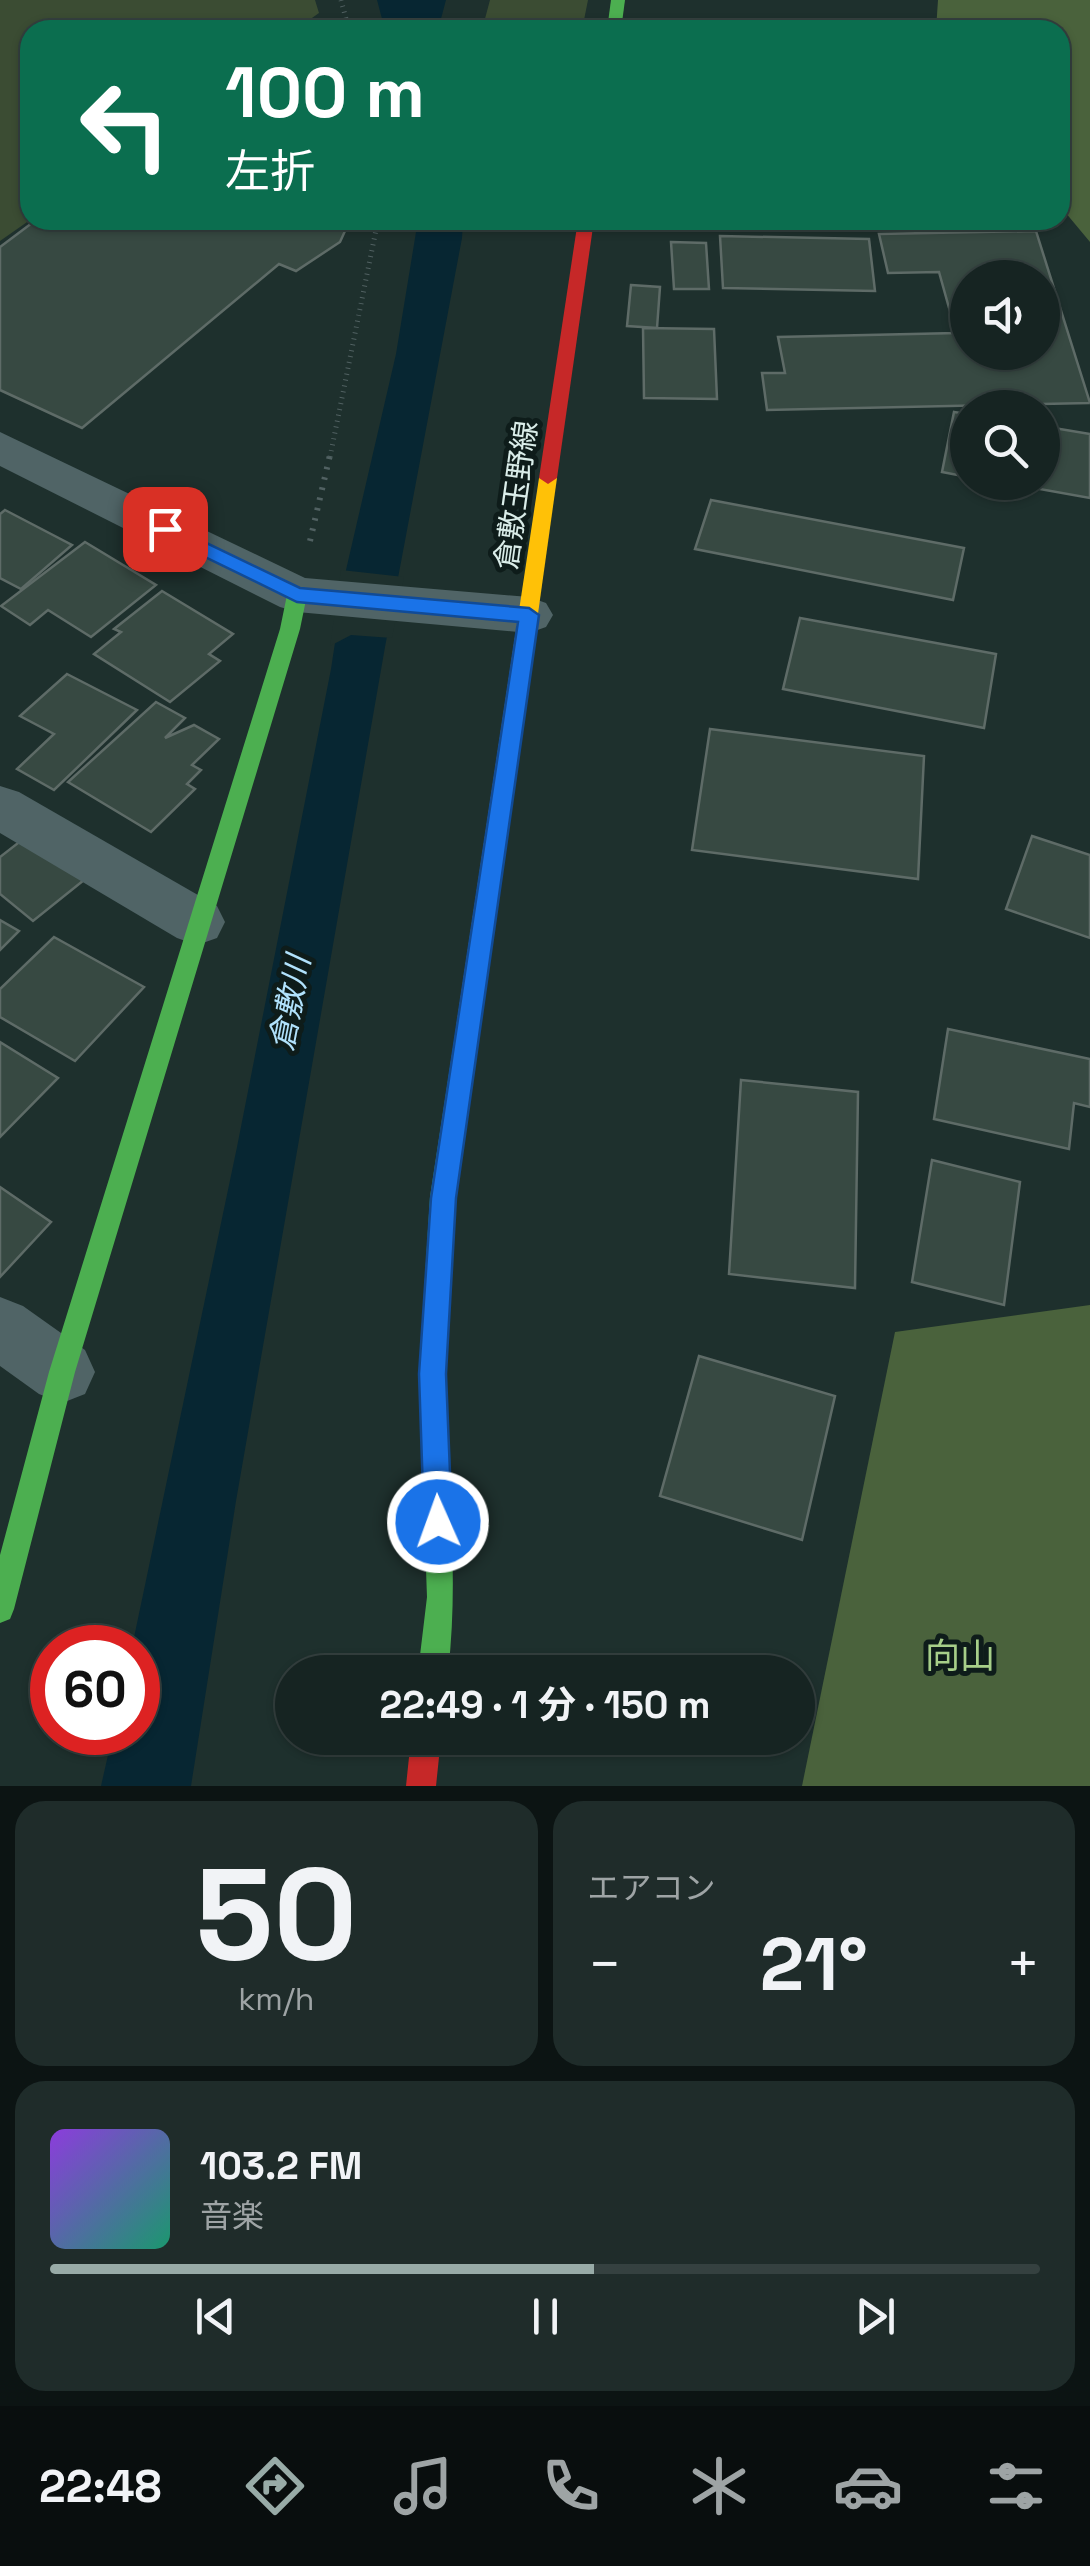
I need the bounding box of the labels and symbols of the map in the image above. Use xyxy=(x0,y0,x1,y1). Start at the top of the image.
street label: 倉敷玉野線 xyxy=(486,418,546,572)
pin xyxy=(123,487,208,572)
water label: 倉敷川 xyxy=(261,949,319,1054)
position arrow xyxy=(386,1470,490,1574)
speed limit sign: 60 xyxy=(30,1625,160,1755)
park label: 向山 xyxy=(925,1634,995,1678)

